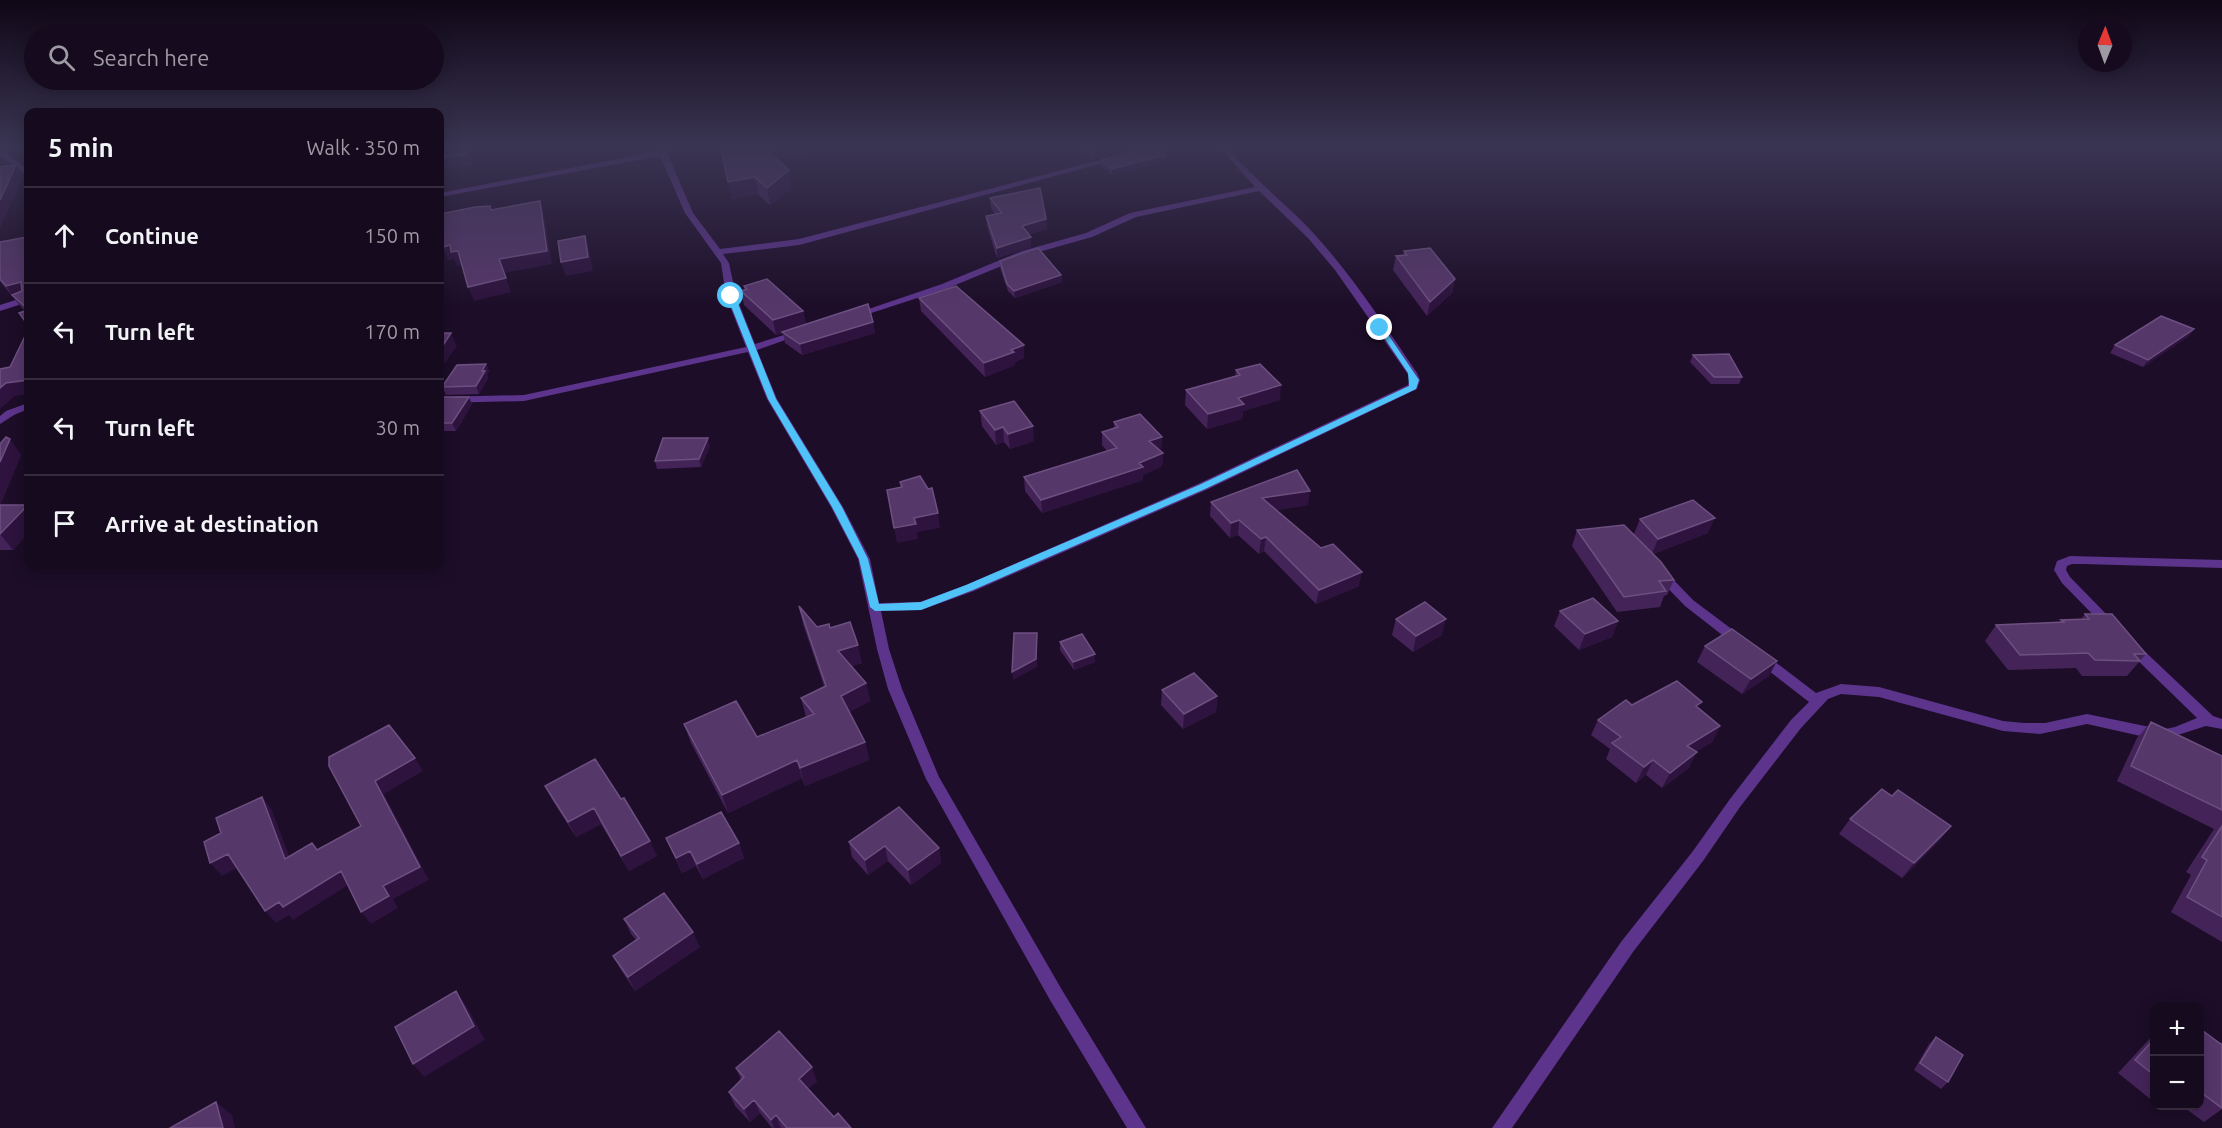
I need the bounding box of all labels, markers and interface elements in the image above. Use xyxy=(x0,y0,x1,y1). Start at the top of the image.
north arrow xyxy=(2078,18,2132,72)
search box xyxy=(24,24,444,90)
icon: search xyxy=(45,41,78,74)
text: Search here xyxy=(93,45,209,70)
text: 5 min xyxy=(48,133,114,162)
text: Walk · 350 m xyxy=(307,136,420,159)
icon: ahead xyxy=(48,219,81,252)
text: Continue xyxy=(105,223,199,248)
text: 150 m xyxy=(364,224,420,247)
route start xyxy=(717,282,743,308)
route end xyxy=(1366,314,1392,340)
icon: left xyxy=(48,315,81,348)
text: Turn left xyxy=(105,319,195,344)
text: 170 m xyxy=(364,320,420,343)
icon: left xyxy=(48,411,81,444)
text: Turn left xyxy=(105,415,195,440)
text: 30 m xyxy=(376,416,420,439)
icon: arrive xyxy=(48,507,81,540)
text: Arrive at destination xyxy=(105,511,319,536)
map controls xyxy=(2150,1002,2204,1110)
button: + xyxy=(2150,1002,2204,1056)
button: − xyxy=(2150,1056,2204,1110)

